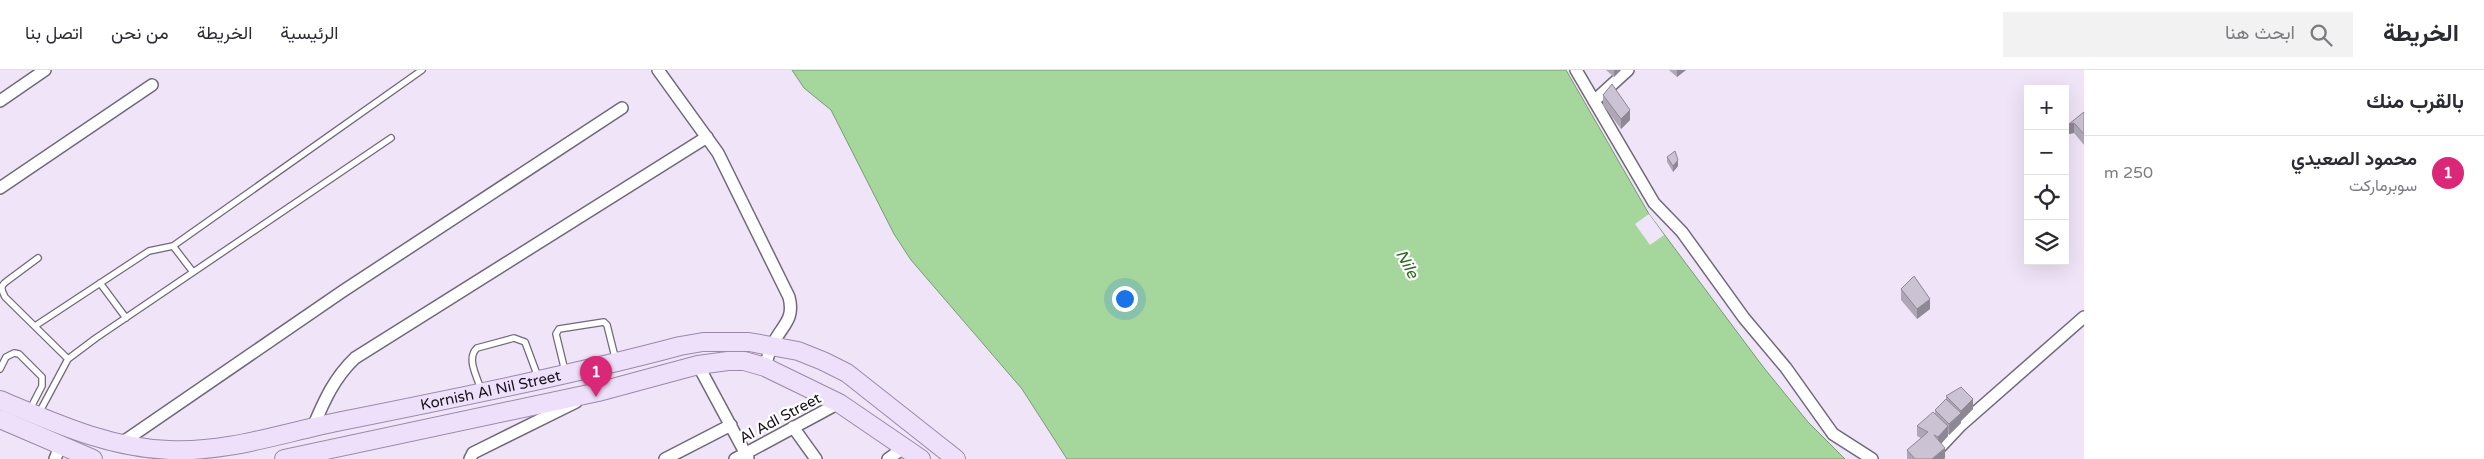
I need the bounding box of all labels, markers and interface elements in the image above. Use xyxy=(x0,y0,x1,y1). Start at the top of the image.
search box xyxy=(2003,12,2353,57)
text: الخريطة xyxy=(2383,19,2459,48)
icon: search xyxy=(2307,21,2335,49)
text: اتصل بنا xyxy=(25,22,83,44)
text: من نحن xyxy=(111,22,169,44)
text: الخريطة xyxy=(197,22,252,44)
text: الرئيسية xyxy=(280,22,339,44)
text: ابحث هنا xyxy=(2225,22,2295,44)
map controls xyxy=(2024,85,2069,265)
button: + xyxy=(2024,85,2069,130)
text: بالقرب منك xyxy=(2366,89,2464,114)
button: − xyxy=(2024,130,2069,175)
text: محمود الصعيدي xyxy=(2291,148,2417,170)
text: 250 m xyxy=(2104,163,2153,183)
text: 1 xyxy=(2443,163,2453,183)
button: locate xyxy=(2024,175,2069,220)
text: سوبرماركت xyxy=(2349,176,2417,196)
button: layers xyxy=(2024,220,2069,265)
water label: Nile xyxy=(1391,246,1423,283)
your location xyxy=(1112,286,1138,312)
pin: 1 xyxy=(580,356,612,397)
street label: Kornish Al Nil Street xyxy=(419,366,563,414)
street label: Al Adl Street xyxy=(736,389,824,447)

